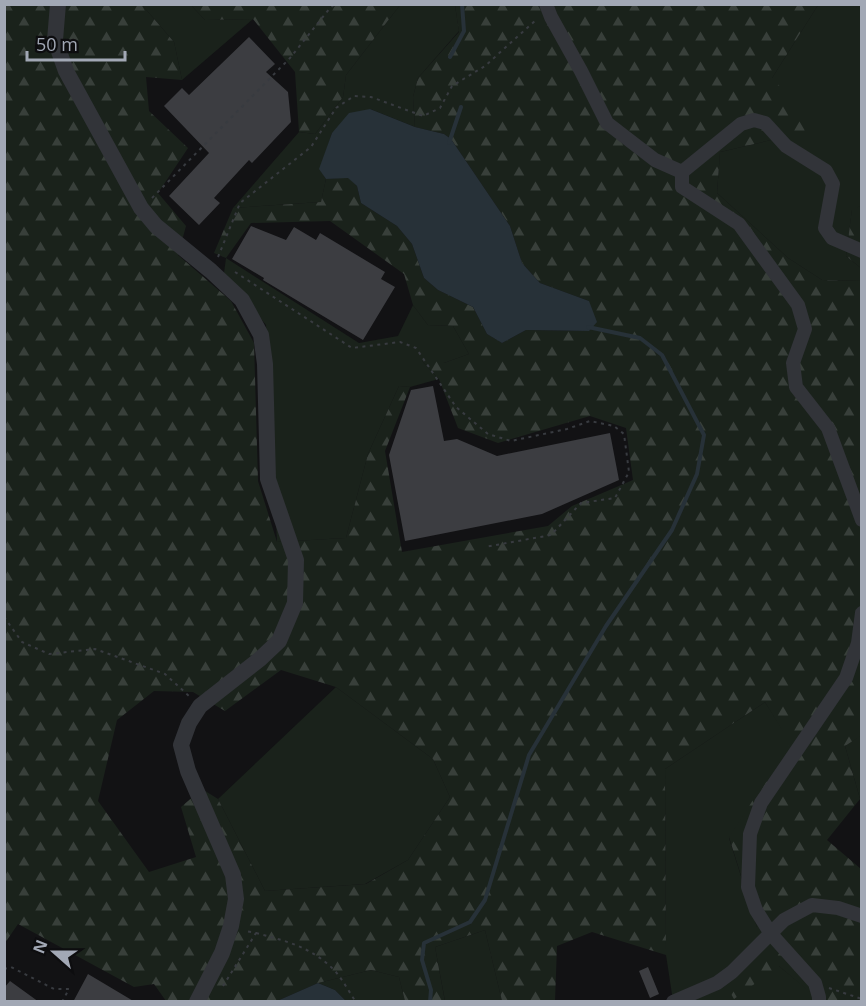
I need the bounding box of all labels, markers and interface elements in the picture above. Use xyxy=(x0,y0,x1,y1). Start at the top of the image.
scale bar xyxy=(27,24,124,62)
text: 50 m xyxy=(36,32,78,56)
north arrow xyxy=(24,922,84,982)
text: N xyxy=(27,937,53,957)

